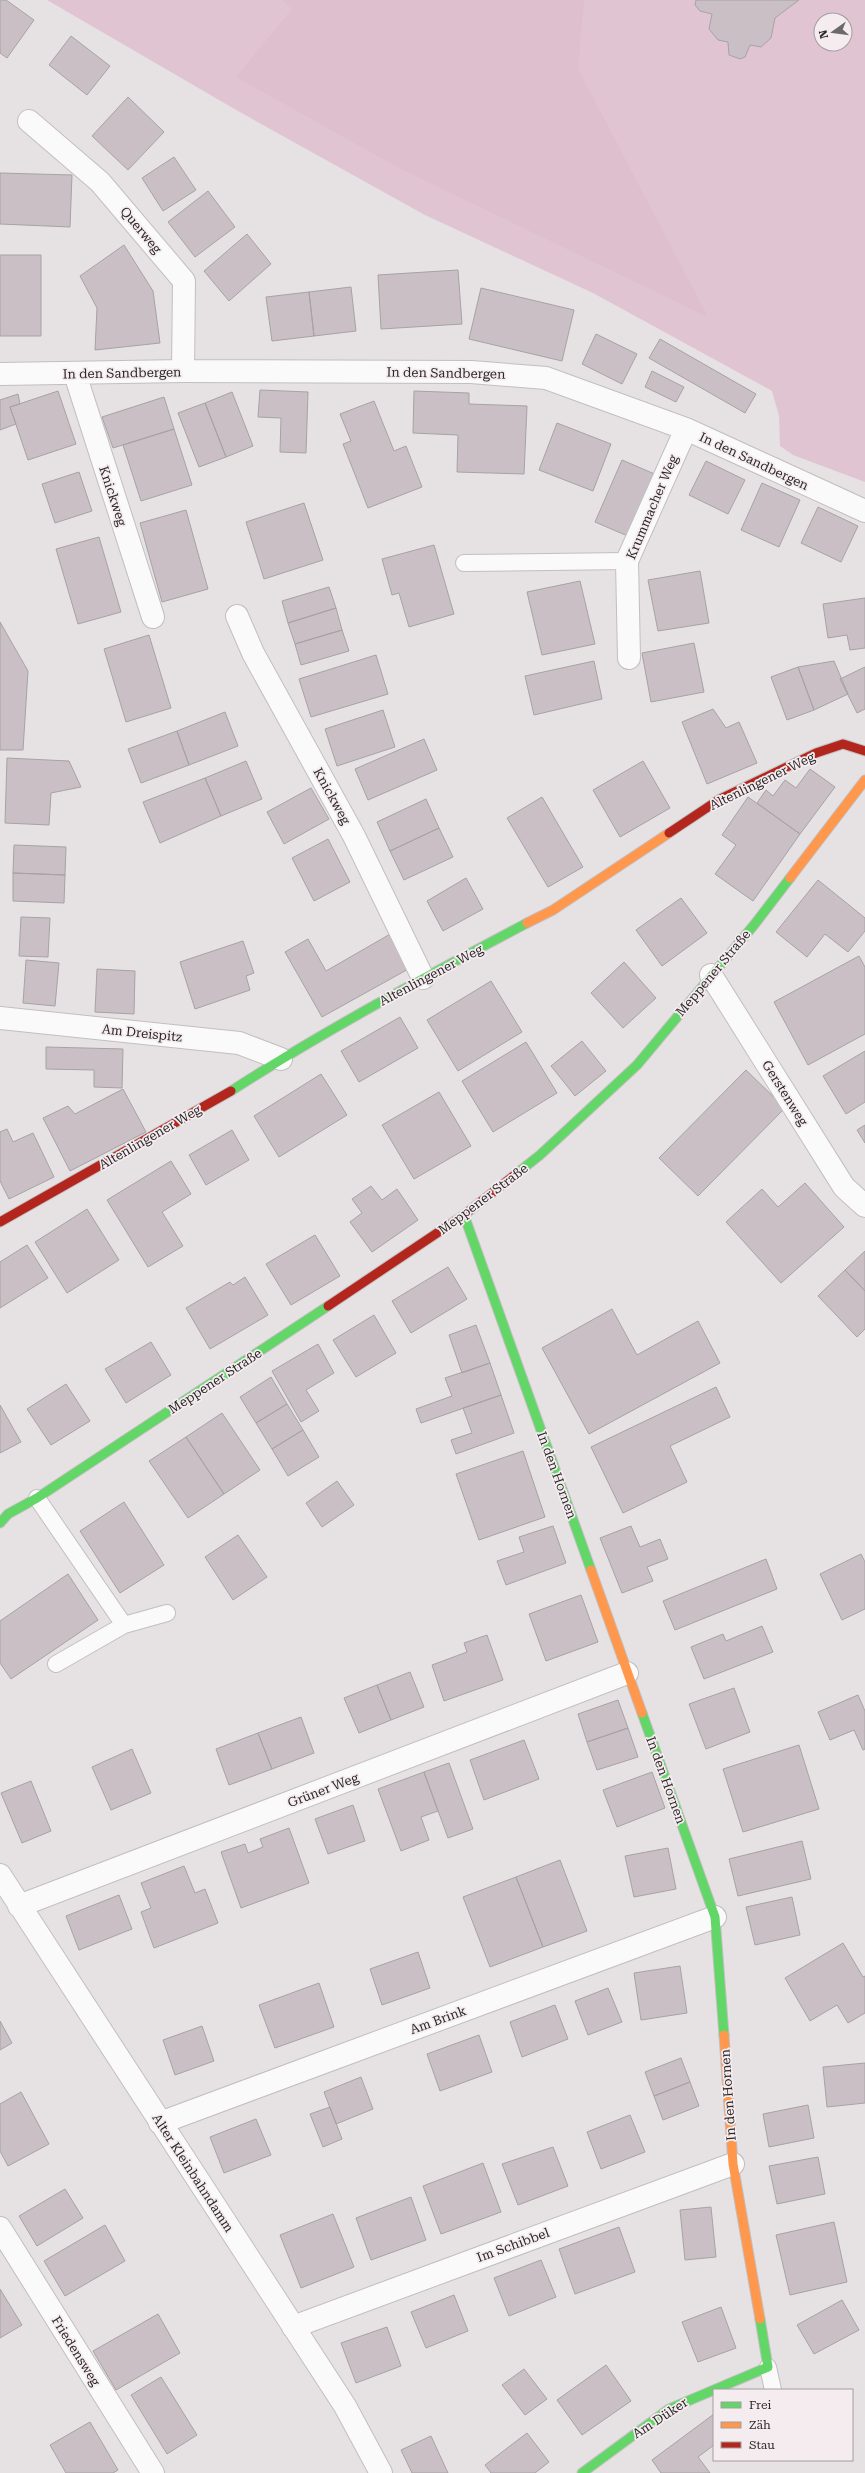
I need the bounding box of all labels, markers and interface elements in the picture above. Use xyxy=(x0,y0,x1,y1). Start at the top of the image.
north arrow xyxy=(813,12,853,52)
text: N xyxy=(816,28,831,40)
street label: Querweg xyxy=(117,204,165,257)
street label: In den Sandbergen xyxy=(62,364,182,382)
street label: In den Sandbergen xyxy=(386,364,506,382)
street label: In den Sandbergen xyxy=(697,429,812,493)
street label: Krummacher Weg xyxy=(623,452,681,562)
street label: Knickweg xyxy=(96,464,130,529)
street label: Altenlingener Weg xyxy=(707,749,818,813)
street label: Knickweg xyxy=(310,765,354,827)
street label: Meppener Straße xyxy=(673,927,753,1019)
street label: Altenlingener Weg xyxy=(377,941,486,1009)
street label: Am Dreispitz xyxy=(101,1021,183,1045)
street label: Gerstenweg xyxy=(759,1058,811,1129)
street label: Altenlingener Weg xyxy=(96,1101,204,1172)
street label: Meppener Straße xyxy=(435,1160,531,1238)
street label: Meppener Straße xyxy=(166,1345,264,1417)
street label: In den Hornen xyxy=(534,1429,580,1521)
street label: In den Hornen xyxy=(643,1734,689,1826)
street label: Grüner Weg xyxy=(285,1769,361,1810)
street label: Am Brink xyxy=(408,2003,468,2037)
street label: In den Hornen xyxy=(717,2048,739,2141)
street label: Alter Kleinbahndamm xyxy=(149,2111,237,2235)
street label: Im Schibbel xyxy=(475,2225,551,2265)
street label: Friedensweg xyxy=(49,2313,104,2389)
legend xyxy=(713,2389,853,2461)
street label: Am Düker xyxy=(630,2394,691,2441)
text: Frei xyxy=(749,2398,771,2412)
text: Zäh xyxy=(749,2418,771,2432)
text: Stau xyxy=(749,2438,775,2452)

